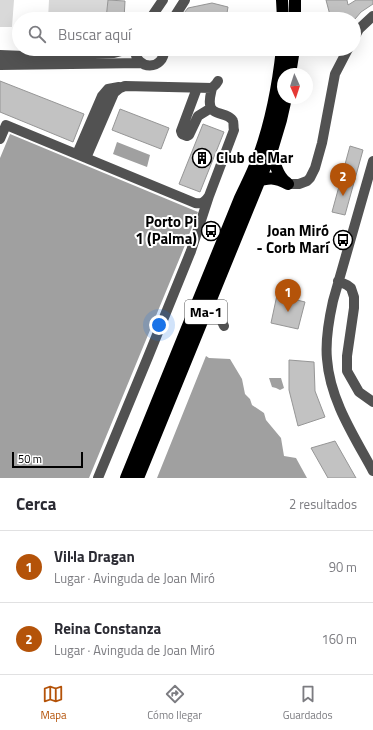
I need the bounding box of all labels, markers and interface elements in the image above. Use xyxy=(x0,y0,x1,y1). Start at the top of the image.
search box xyxy=(12,12,361,56)
icon: search xyxy=(26,23,48,45)
text: Buscar aquí xyxy=(58,23,131,46)
north arrow xyxy=(277,68,313,104)
place label: Club de Mar xyxy=(216,146,294,169)
building icon: Club de Mar xyxy=(191,147,213,169)
pin: 2 xyxy=(330,163,356,196)
place label: Porto Pi 1 (Palma) xyxy=(135,210,197,250)
place label: Joan Miró - Corb Marí xyxy=(257,219,330,259)
bus stop icon: Porto Pi 1 (Palma) xyxy=(200,220,222,242)
bus stop icon: Joan Miró - Corb Marí xyxy=(332,229,354,251)
pin: 1 xyxy=(275,279,301,312)
road number: Ma-1 xyxy=(185,300,227,324)
your location xyxy=(149,315,169,335)
scale bar xyxy=(12,450,83,469)
text: 50 m xyxy=(18,451,42,467)
text: Cerca xyxy=(16,491,56,517)
text: 2 resultados xyxy=(289,494,357,514)
text: Vil·la Dragan xyxy=(54,545,135,568)
text: 1 xyxy=(25,557,33,577)
text: 90 m xyxy=(329,557,357,577)
text: Lugar · Avinguda de Joan Miró xyxy=(54,568,215,588)
text: Reina Constanza xyxy=(54,617,161,640)
text: 2 xyxy=(25,629,33,649)
text: 160 m xyxy=(321,629,357,649)
text: Lugar · Avinguda de Joan Miró xyxy=(54,640,215,660)
tab: Mapa xyxy=(40,683,66,723)
tab: Cómo llegar xyxy=(147,683,202,723)
tab: Guardados xyxy=(283,683,333,723)

